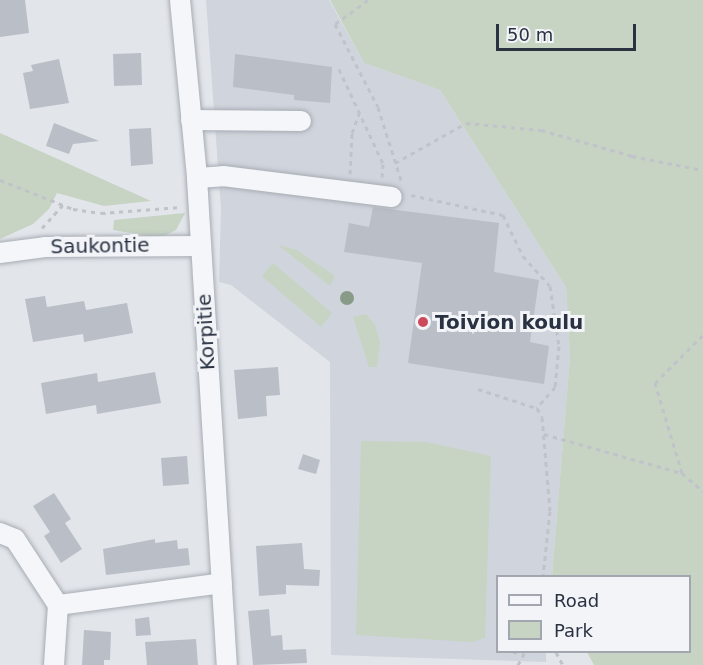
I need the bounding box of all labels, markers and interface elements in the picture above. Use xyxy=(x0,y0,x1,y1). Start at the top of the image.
scale bar xyxy=(499,12,638,50)
text: 50 m xyxy=(507,24,553,45)
street label: Saukontie xyxy=(50,233,150,259)
street label: Korpitie xyxy=(192,293,220,371)
place label: Toivion koulu xyxy=(435,310,583,334)
marker: Toivion koulu xyxy=(416,315,430,329)
legend xyxy=(496,575,691,653)
text: Road xyxy=(554,590,599,611)
text: Park xyxy=(554,620,593,641)

